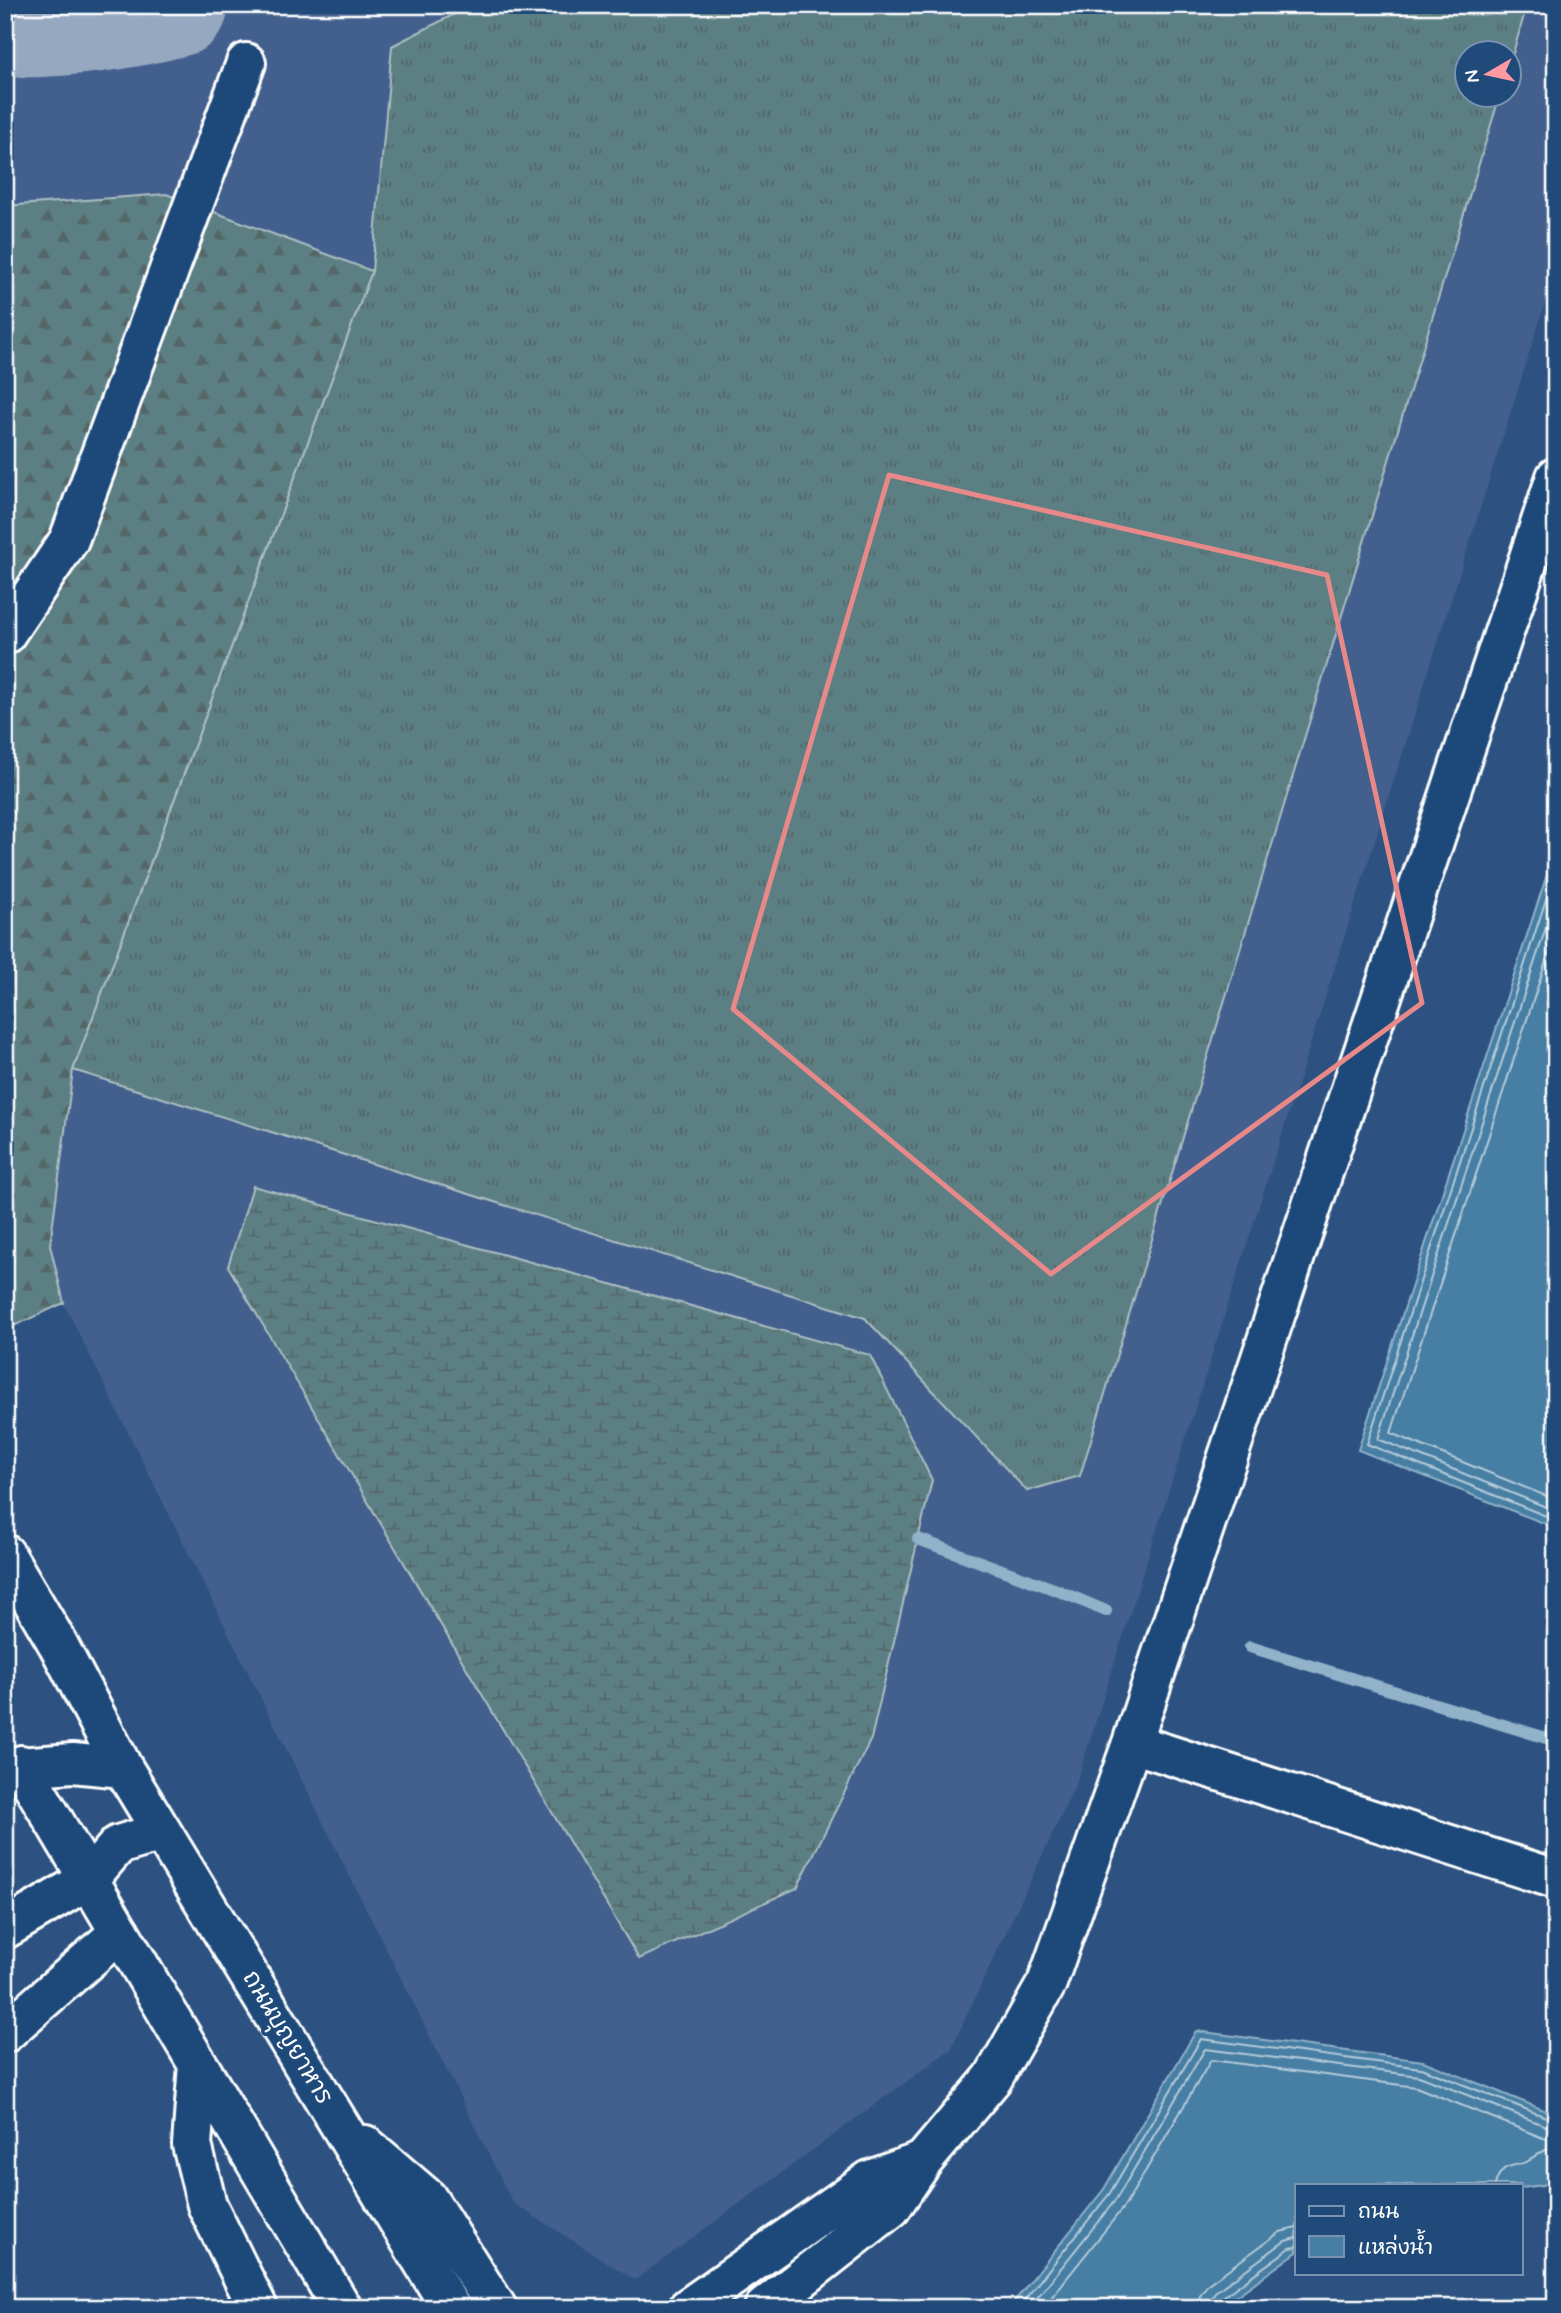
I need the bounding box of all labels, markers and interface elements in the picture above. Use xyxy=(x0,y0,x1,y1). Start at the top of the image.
north arrow xyxy=(1452,38,1522,108)
text: N xyxy=(1459,68,1486,85)
street label: ถนนบุญยาหาร xyxy=(234,1965,339,2111)
legend xyxy=(1295,2184,1522,2274)
text: ถนน xyxy=(1358,2198,1399,2226)
text: แหล่งน้ำ xyxy=(1358,2228,1433,2262)

